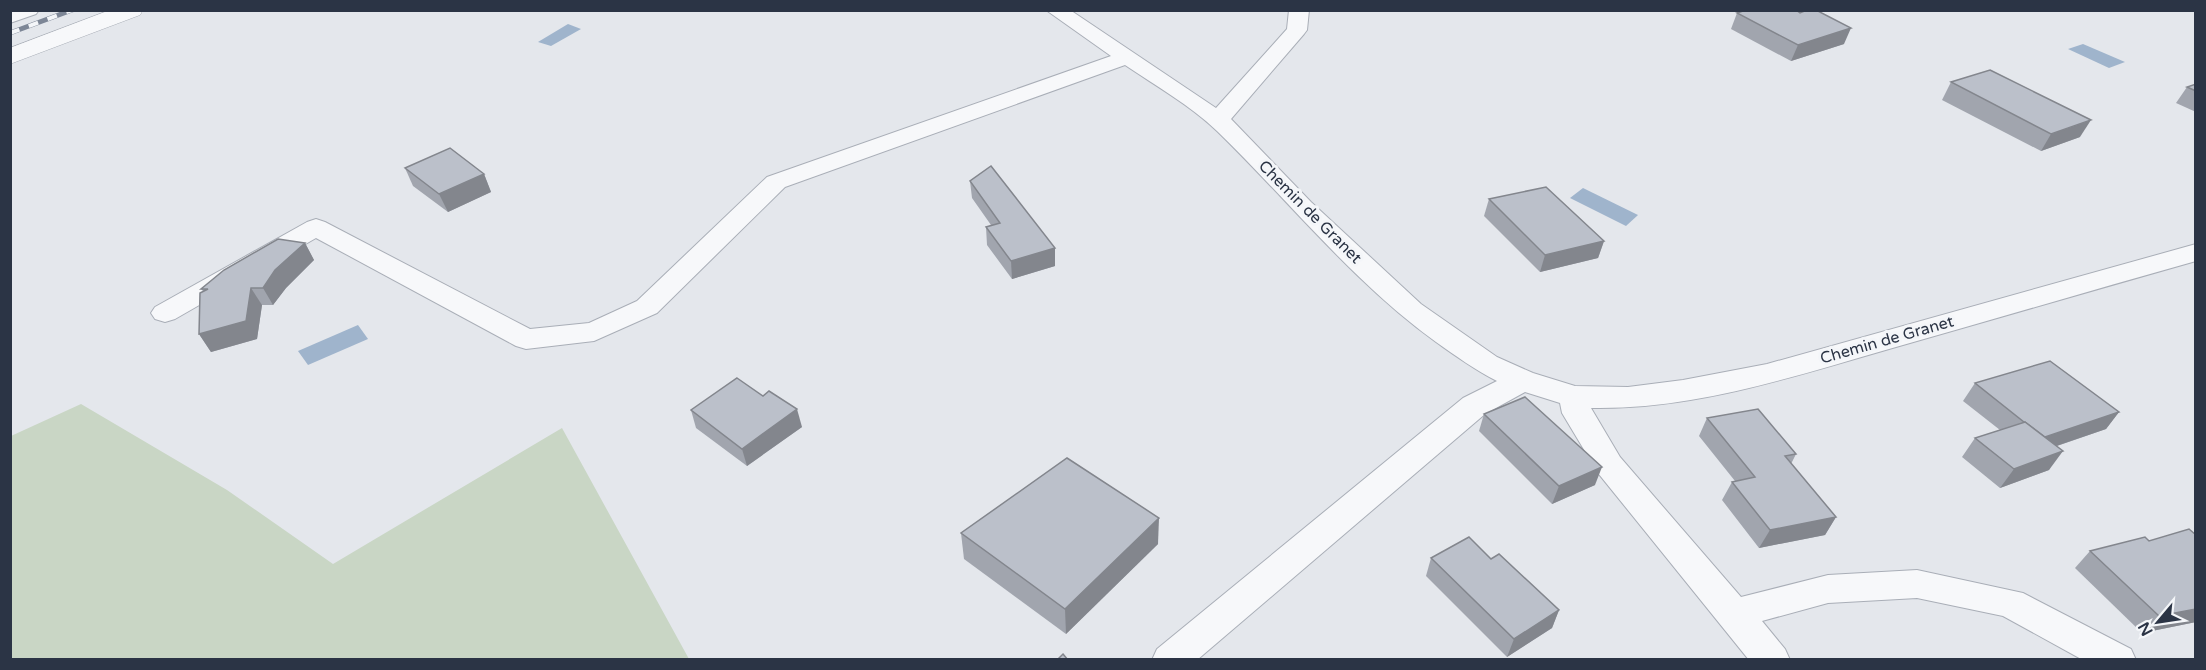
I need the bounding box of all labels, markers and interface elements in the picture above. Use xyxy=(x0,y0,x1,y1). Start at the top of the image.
street label: Chemin de Granet xyxy=(1254,156,1366,268)
street label: Chemin de Granet xyxy=(1818,311,1956,369)
north arrow xyxy=(2128,592,2188,652)
text: N xyxy=(2134,618,2158,639)

